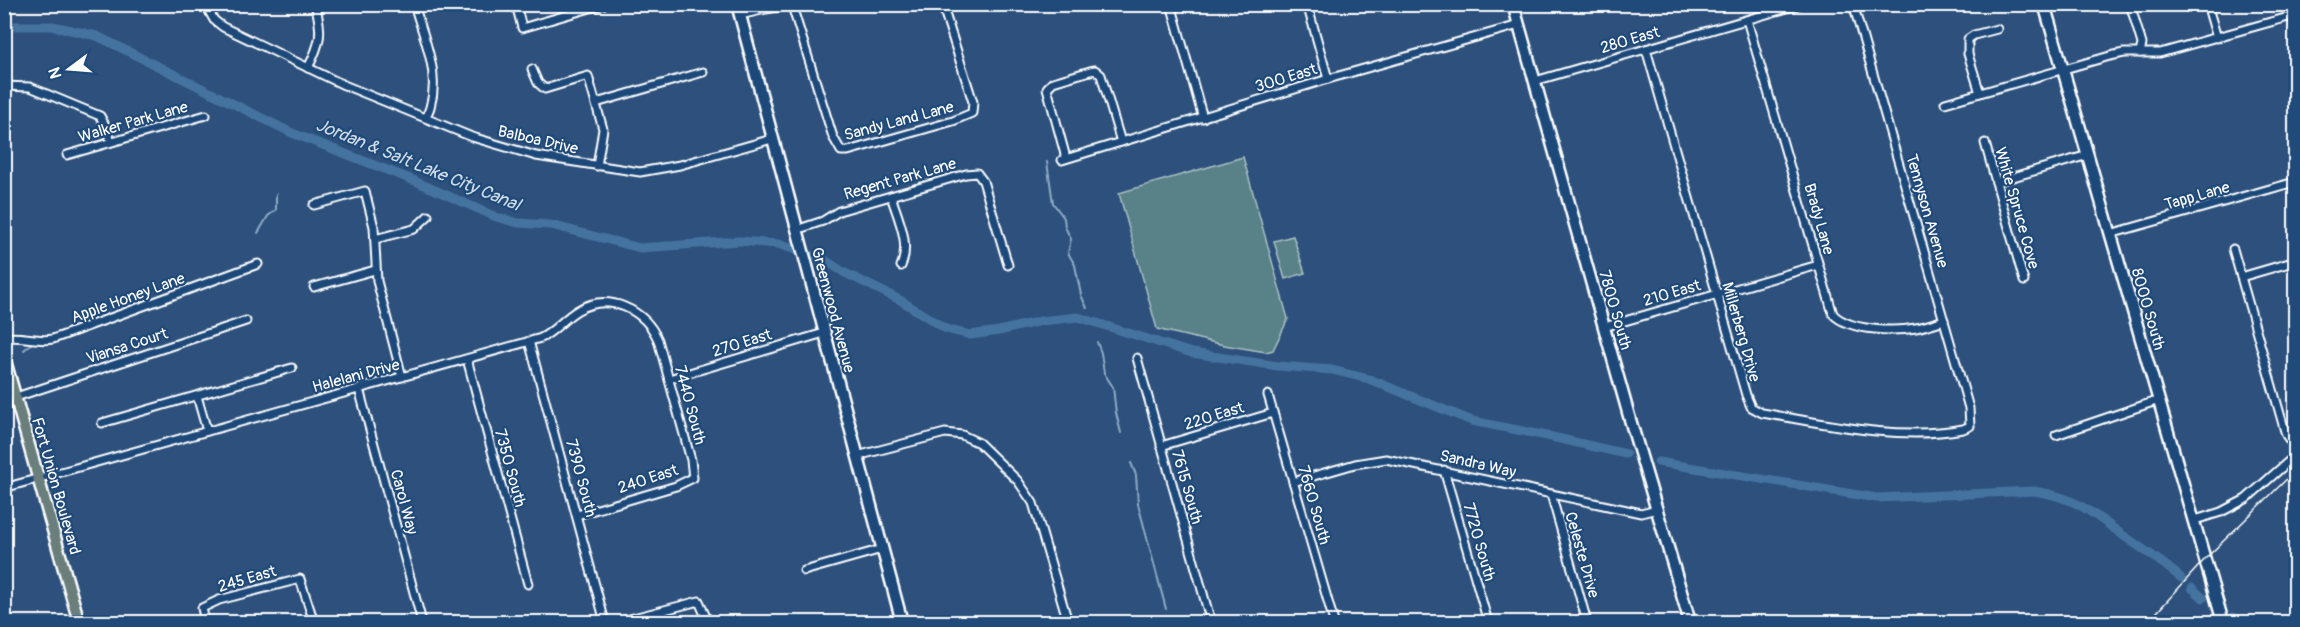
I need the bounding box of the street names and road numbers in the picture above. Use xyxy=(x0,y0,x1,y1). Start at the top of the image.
street label: 280 East xyxy=(1598,22,1662,58)
street label: 300 East xyxy=(1253,59,1320,97)
street label: Walker Park Lane xyxy=(76,97,190,147)
street label: Sandy Land Lane xyxy=(842,97,956,145)
street label: Balboa Drive xyxy=(496,121,580,159)
street label: White Spruce Cove xyxy=(1990,145,2044,271)
street label: Tennyson Avenue xyxy=(1901,152,1953,270)
street label: Regent Park Lane xyxy=(841,153,959,205)
street label: Tapp Lane xyxy=(2162,177,2232,215)
street label: Brady Lane xyxy=(1799,181,1839,257)
street label: Greenwood Avenue xyxy=(807,245,859,375)
street label: 8000 South xyxy=(2127,266,2169,352)
street label: Apple Honey Lane xyxy=(68,268,188,328)
street label: 7800 South xyxy=(1594,268,1636,352)
street label: 210 East xyxy=(1641,275,1704,311)
street label: Millerberg Drive xyxy=(1717,280,1765,384)
street label: Viansa Court xyxy=(84,323,171,369)
street label: 270 East xyxy=(710,324,775,362)
street label: Halelani Drive xyxy=(310,355,402,397)
street label: 7440 South xyxy=(670,363,710,447)
street label: 220 East xyxy=(1182,397,1247,435)
street label: Fort Union Boulevard xyxy=(27,415,85,557)
street label: 7350 South xyxy=(490,427,530,509)
street label: 7390 South xyxy=(561,437,601,519)
street label: Sandra Way xyxy=(1438,446,1518,483)
street label: 7615 South xyxy=(1167,448,1207,526)
street label: 240 East xyxy=(615,460,681,498)
street label: 7660 South xyxy=(1293,463,1335,547)
street label: Carol Way xyxy=(386,467,422,537)
street label: 7720 South xyxy=(1458,501,1500,583)
street label: Celeste Drive xyxy=(1560,510,1604,600)
street label: 245 East xyxy=(216,561,279,597)

